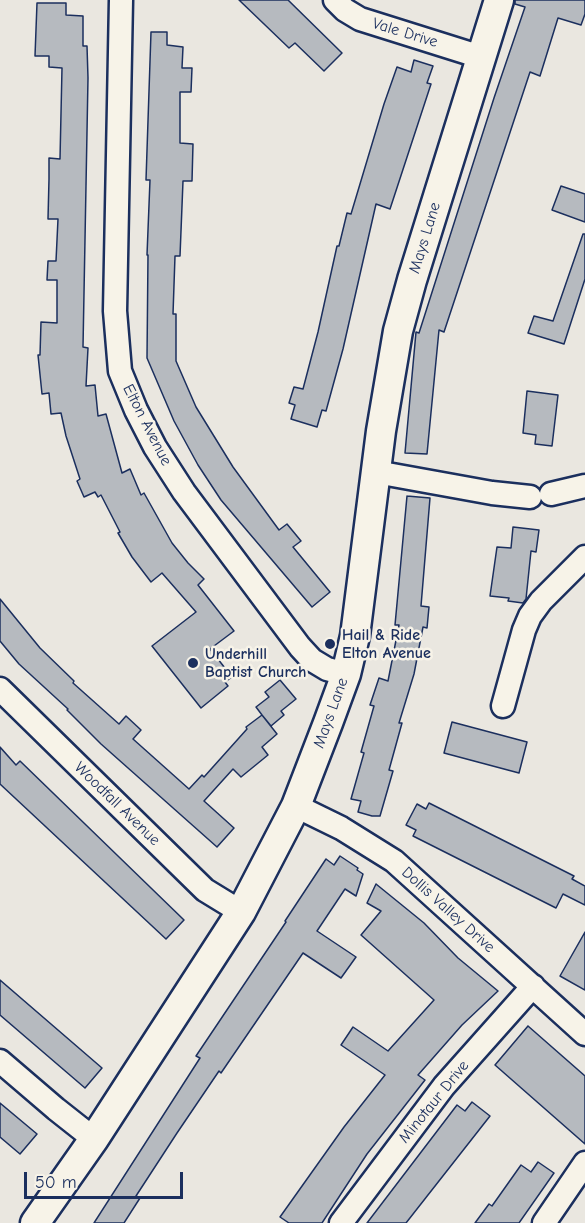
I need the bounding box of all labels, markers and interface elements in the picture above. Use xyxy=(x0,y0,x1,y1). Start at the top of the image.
street label: Vale Drive xyxy=(370,14,440,52)
street label: Mays Lane xyxy=(405,200,445,276)
street label: Elton Avenue xyxy=(118,381,176,469)
place label: Hail & Ride Elton Avenue xyxy=(342,625,431,663)
marker: Hail & Ride Elton Avenue xyxy=(323,637,337,651)
place label: Underhill Baptist Church xyxy=(205,644,306,682)
marker: Underhill Baptist Church xyxy=(186,656,200,670)
street label: Mays Lane xyxy=(309,675,353,751)
street label: Woodfall Avenue xyxy=(70,758,164,850)
street label: Dollis Valley Drive xyxy=(397,863,499,957)
street label: Minotaur Drive xyxy=(395,1057,473,1147)
scale bar xyxy=(27,1160,186,1198)
text: 50 m xyxy=(35,1172,77,1193)

